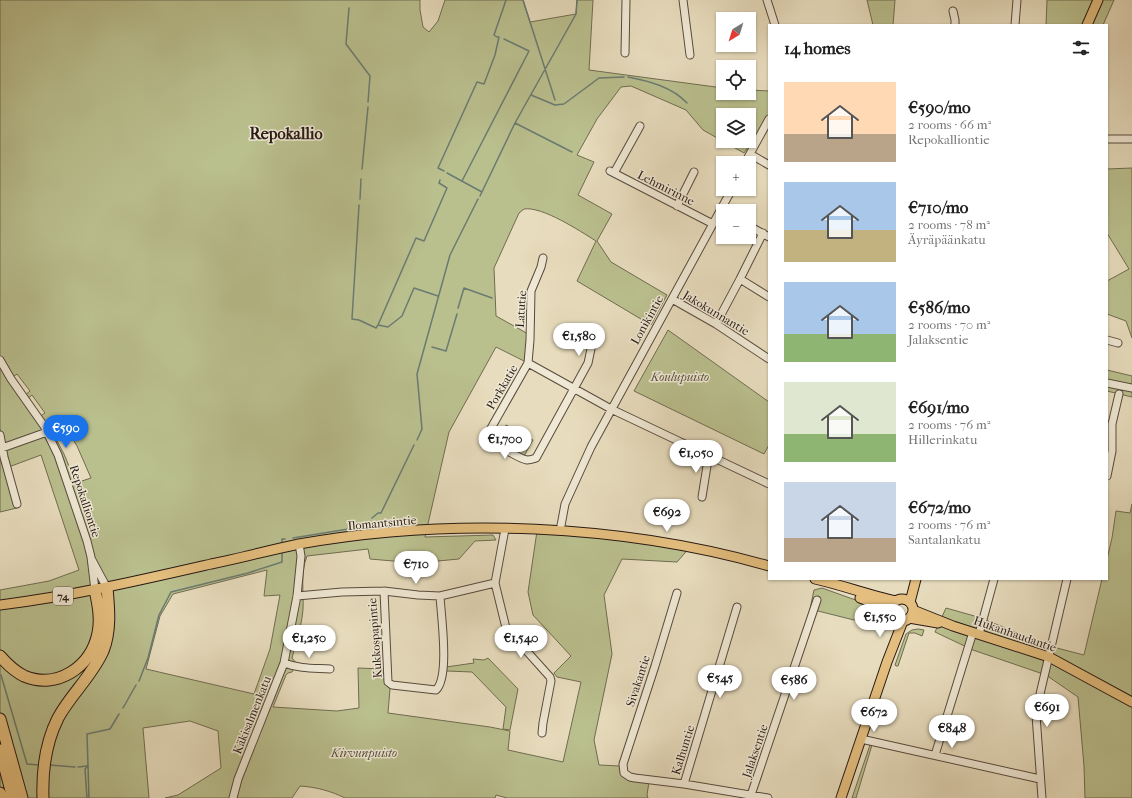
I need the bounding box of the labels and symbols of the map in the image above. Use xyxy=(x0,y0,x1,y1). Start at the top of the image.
north arrow xyxy=(716,12,756,52)
district label: Repokallio xyxy=(249,124,323,144)
street label: Lehmirinne xyxy=(635,168,697,208)
street label: Jakokunnantie xyxy=(679,287,752,338)
street label: Latutie xyxy=(513,290,529,328)
street label: Lonikintie xyxy=(628,293,666,347)
pin: €1,580 xyxy=(546,323,612,357)
street label: Porkkatie xyxy=(484,362,520,412)
park label: Koulupuisto xyxy=(650,370,709,384)
pin: €590 xyxy=(42,415,90,449)
pin: €1,700 xyxy=(472,426,538,460)
pin: €1,050 xyxy=(663,440,729,474)
street label: Repokalliontie xyxy=(67,463,103,539)
pin: €692 xyxy=(643,499,691,533)
street label: Ilomantsintie xyxy=(347,513,417,533)
pin: €710 xyxy=(392,551,440,585)
road number: 74 xyxy=(53,587,73,605)
street label: Kukkospapintie xyxy=(365,597,385,679)
pin: €1,550 xyxy=(847,604,913,638)
street label: Hukanhaudantie xyxy=(972,613,1058,655)
pin: €1,250 xyxy=(276,625,342,659)
pin: €1,540 xyxy=(488,625,554,659)
street label: Sivakantie xyxy=(623,653,653,708)
pin: €545 xyxy=(696,665,744,699)
pin: €586 xyxy=(770,667,818,701)
street label: Käkisalmenkatu xyxy=(230,674,274,756)
pin: €691 xyxy=(1023,694,1071,728)
pin: €672 xyxy=(850,699,898,733)
pin: €848 xyxy=(928,715,976,749)
street label: Jalaksentie xyxy=(739,722,771,781)
street label: Kalhuntie xyxy=(669,723,697,777)
park label: Kirvunpuisto xyxy=(330,746,397,760)

